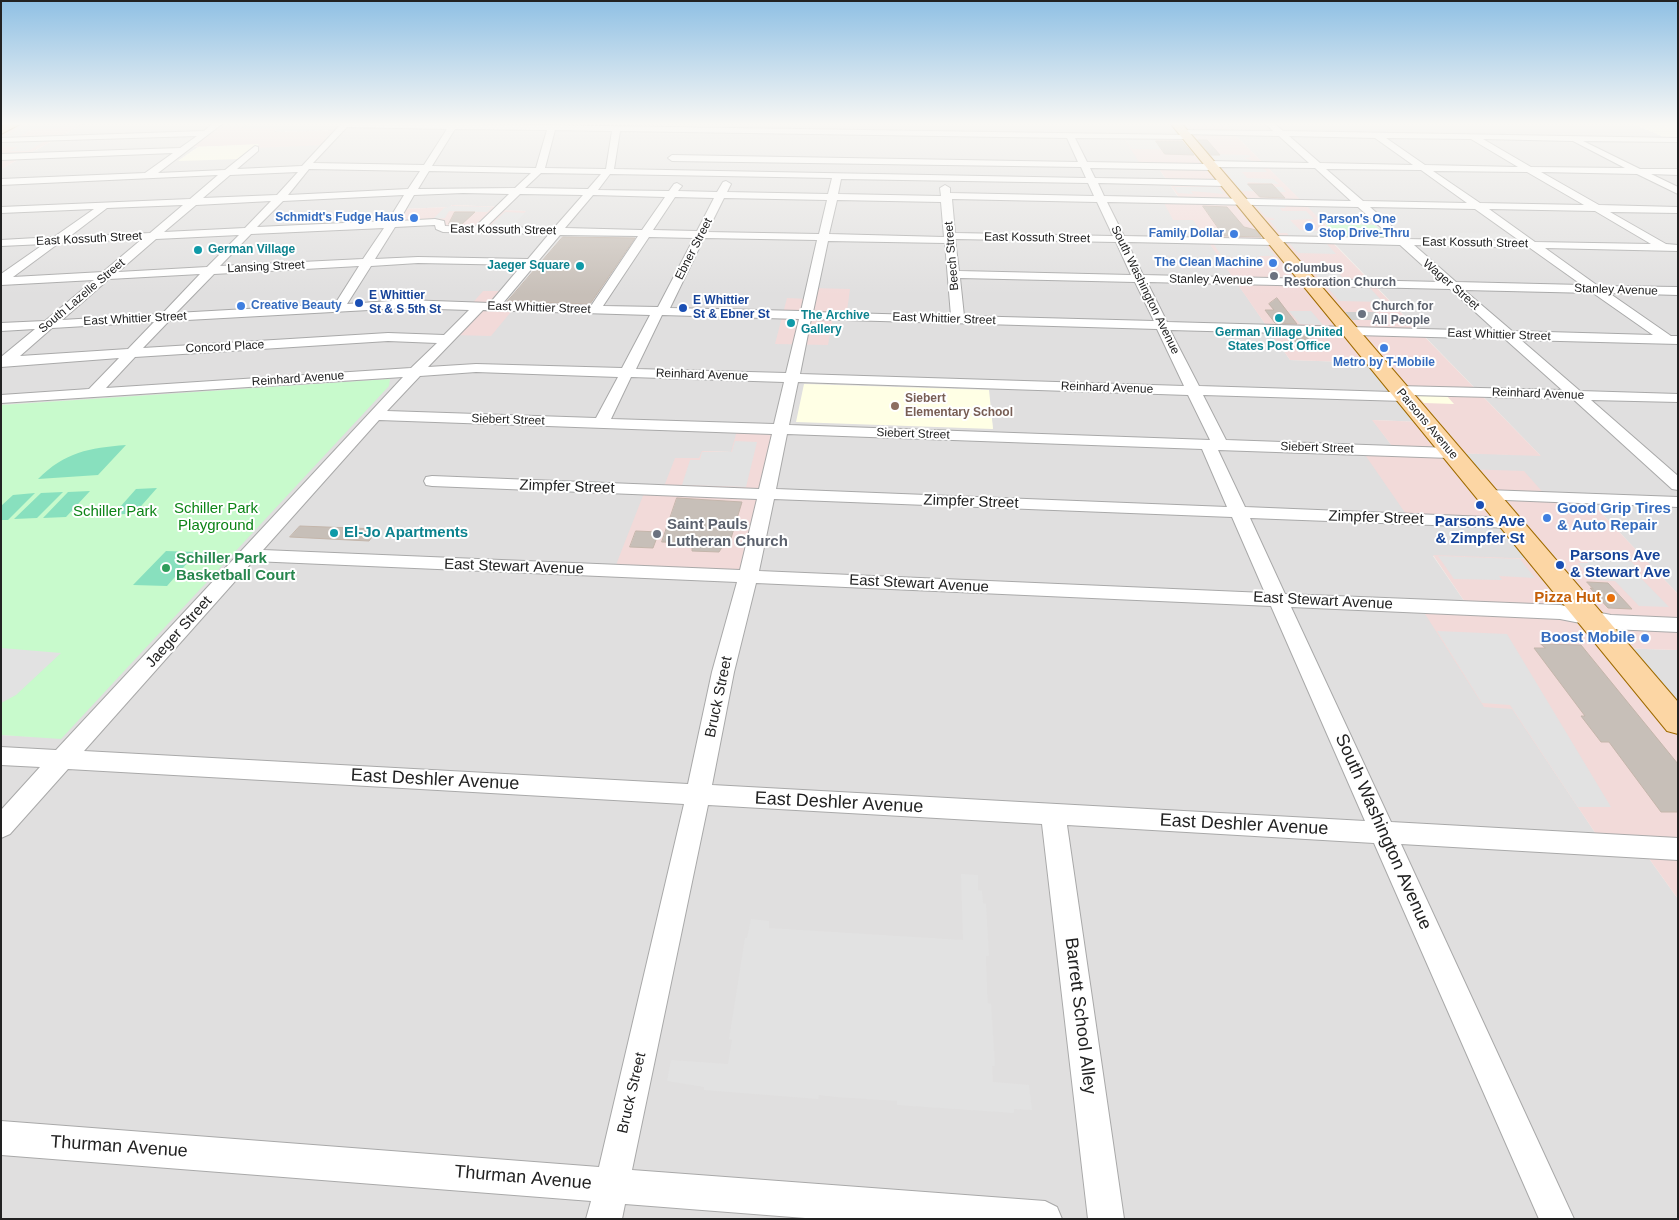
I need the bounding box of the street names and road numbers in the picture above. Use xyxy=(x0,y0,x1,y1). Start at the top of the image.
street label: Ebner Street xyxy=(672,216,716,282)
street label: Beech Street xyxy=(942,221,962,291)
street label: East Kossuth Street xyxy=(450,222,556,238)
street label: South Washington Avenue xyxy=(1108,223,1182,357)
street label: East Kossuth Street xyxy=(36,229,142,249)
street label: East Kossuth Street xyxy=(984,230,1090,246)
street label: East Kossuth Street xyxy=(1422,235,1528,251)
street label: South Lazelle Street xyxy=(36,256,128,336)
street label: Wager Street xyxy=(1420,257,1482,313)
street label: Lansing Street xyxy=(227,258,305,276)
street label: Stanley Avenue xyxy=(1169,272,1253,288)
street label: Stanley Avenue xyxy=(1574,281,1658,299)
street label: East Whittier Street xyxy=(487,299,591,317)
street label: East Whittier Street xyxy=(83,309,187,329)
street label: East Whittier Street xyxy=(892,310,996,328)
street label: East Whittier Street xyxy=(1447,326,1551,344)
street label: Concord Place xyxy=(185,338,265,356)
street label: Reinhard Avenue xyxy=(656,366,748,384)
street label: Reinhard Avenue xyxy=(251,369,345,389)
street label: Reinhard Avenue xyxy=(1061,379,1153,397)
street label: Reinhard Avenue xyxy=(1492,385,1584,403)
street label: Parsons Avenue xyxy=(1393,386,1461,462)
street label: Siebert Street xyxy=(471,412,545,428)
street label: Siebert Street xyxy=(876,426,950,442)
street label: Siebert Street xyxy=(1280,440,1354,456)
street label: Zimpfer Street xyxy=(519,476,615,498)
street label: Zimpfer Street xyxy=(923,491,1019,513)
street label: Zimpfer Street xyxy=(1328,507,1424,529)
street label: East Stewart Avenue xyxy=(444,556,584,578)
street label: East Stewart Avenue xyxy=(849,571,989,597)
street label: East Stewart Avenue xyxy=(1253,588,1393,614)
street label: Jaeger Street xyxy=(142,593,216,671)
street label: Bruck Street xyxy=(702,655,736,739)
street label: South Washington Avenue xyxy=(1330,731,1436,933)
street label: East Deshler Avenue xyxy=(350,765,520,795)
street label: East Deshler Avenue xyxy=(754,788,924,818)
street label: East Deshler Avenue xyxy=(1159,810,1329,840)
street label: Barrett School Alley xyxy=(1060,936,1100,1096)
street label: Bruck Street xyxy=(614,1051,650,1135)
street label: Thurman Avenue xyxy=(50,1131,188,1163)
street label: Thurman Avenue xyxy=(453,1161,593,1195)

